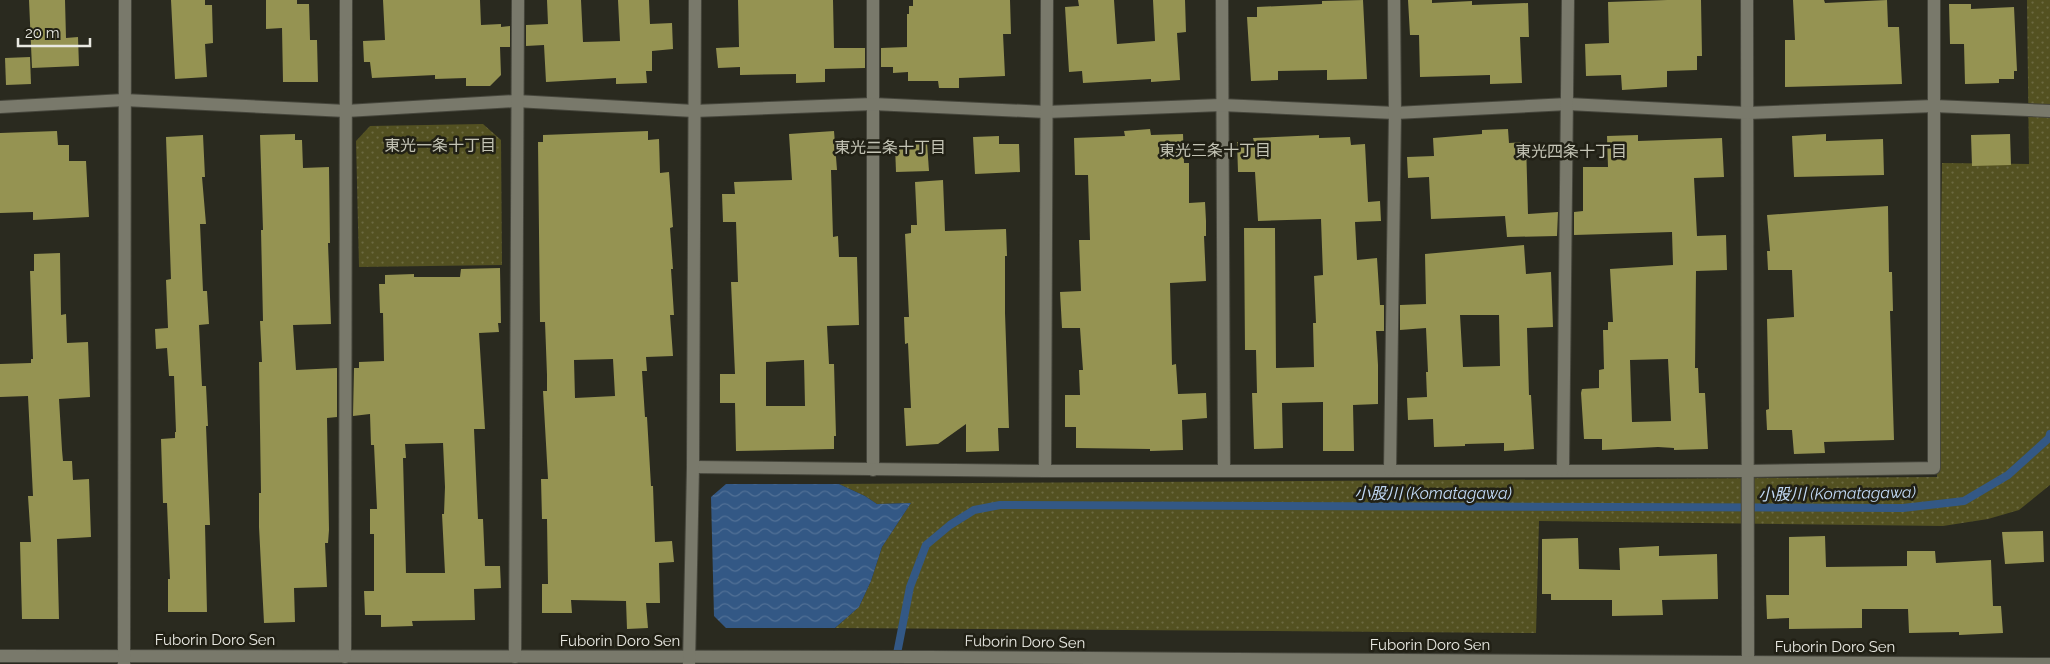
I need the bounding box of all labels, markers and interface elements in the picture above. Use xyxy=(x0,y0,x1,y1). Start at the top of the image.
scale bar xyxy=(18,15,90,47)
text: 20 m xyxy=(25,24,60,42)
district label: 東光一条十丁目 xyxy=(384,136,496,155)
district label: 東光二条十丁目 xyxy=(834,138,946,157)
district label: 東光三条十丁目 xyxy=(1159,141,1271,160)
district label: 東光四条十丁目 xyxy=(1515,142,1627,161)
water label: 小股川 (Komatagawa) xyxy=(1758,483,1916,504)
water label: 小股川 (Komatagawa) xyxy=(1354,484,1512,503)
street label: Fuborin Doro Sen xyxy=(155,631,275,649)
street label: Fuborin Doro Sen xyxy=(560,632,680,650)
street label: Fuborin Doro Sen xyxy=(965,632,1085,652)
street label: Fuborin Doro Sen xyxy=(1370,636,1490,654)
street label: Fuborin Doro Sen xyxy=(1775,638,1895,656)

